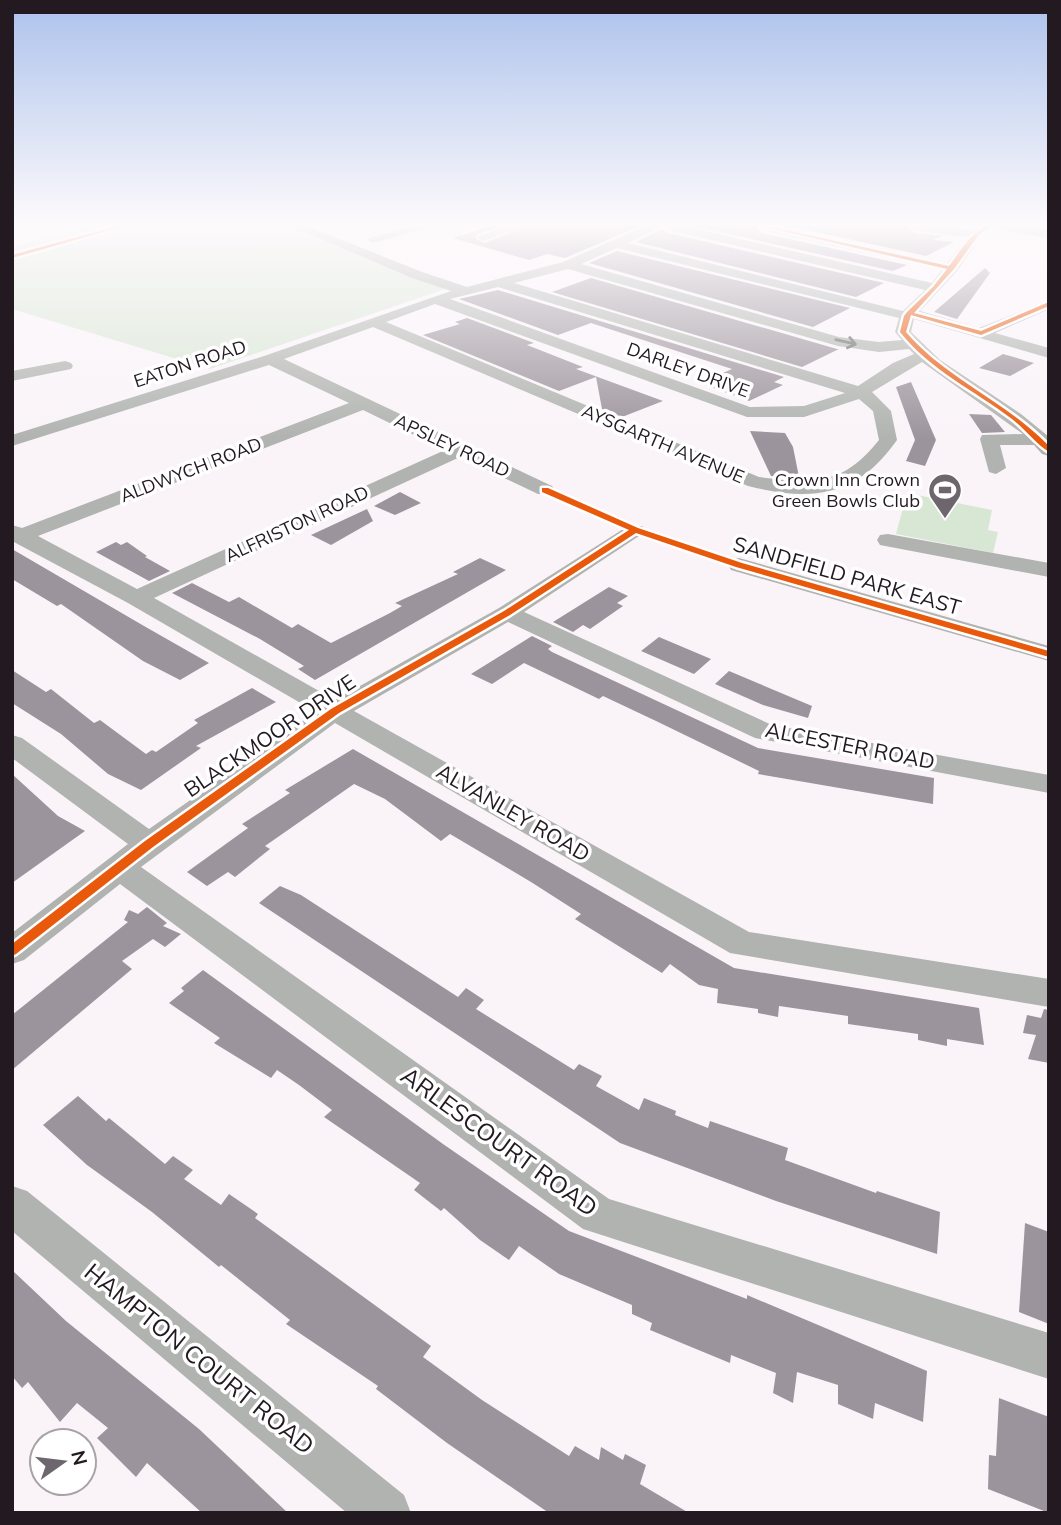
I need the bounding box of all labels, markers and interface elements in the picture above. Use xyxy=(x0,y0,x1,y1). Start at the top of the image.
street label: EATON ROAD xyxy=(131,335,249,393)
one-way arrow xyxy=(834,336,857,350)
street label: DARLEY DRIVE xyxy=(624,337,752,402)
street label: AYSGARTH AVENUE xyxy=(579,399,748,488)
street label: APSLEY ROAD xyxy=(391,409,514,482)
street label: ALDWYCH ROAD xyxy=(117,432,265,507)
place label: Crown Inn Crown Green Bowls Club xyxy=(772,468,920,512)
sports icon: Crown Inn Crown Green Bowls Club xyxy=(926,471,964,520)
street label: ALFRISTON ROAD xyxy=(221,480,372,567)
street label: SANDFIELD PARK EAST xyxy=(730,530,964,620)
street label: BLACKMOOR DRIVE xyxy=(179,668,360,802)
street label: ALCESTER ROAD xyxy=(763,716,937,774)
street label: ALVANLEY ROAD xyxy=(432,758,595,867)
street label: ARLESCOURT ROAD xyxy=(396,1060,604,1222)
street label: HAMPTON COURT ROAD xyxy=(78,1257,320,1461)
north arrow xyxy=(28,1427,98,1497)

